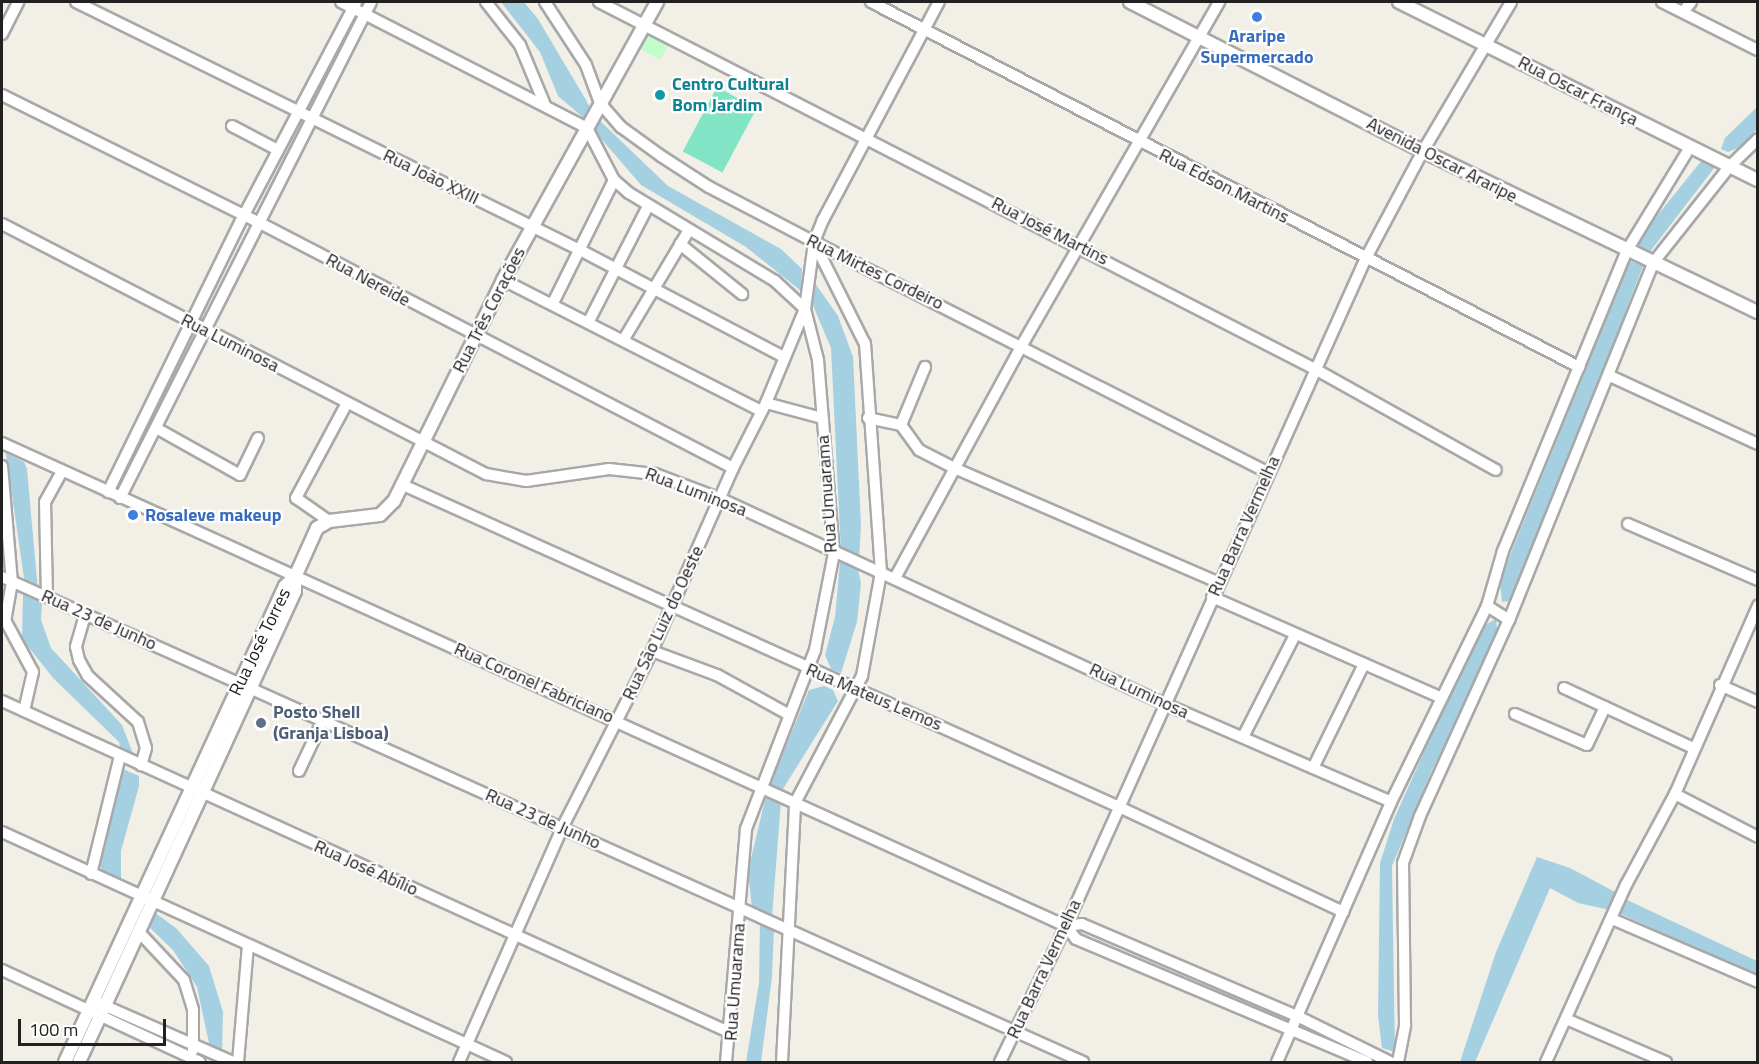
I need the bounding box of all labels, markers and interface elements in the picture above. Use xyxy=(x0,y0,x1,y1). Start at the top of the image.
marker: Araripe Supermercado xyxy=(1250,10,1264,24)
place label: Araripe Supermercado xyxy=(1200,26,1314,68)
street label: Rua Oscar França xyxy=(1514,51,1642,131)
place label: Centro Cultural Bom Jardim xyxy=(672,74,789,116)
marker: Centro Cultural Bom Jardim xyxy=(653,88,667,102)
street label: Avenida Oscar Araripe xyxy=(1363,113,1521,207)
street label: Rua João XXIII xyxy=(380,144,482,210)
street label: Rua Edson Martins xyxy=(1155,144,1293,228)
street label: Rua José Martins xyxy=(988,192,1112,270)
street label: Rua Mirtes Cordeiro xyxy=(803,229,947,315)
street label: Rua Três Corações xyxy=(448,244,530,376)
street label: Rua Nereide xyxy=(322,249,414,311)
street label: Rua Luminosa xyxy=(177,309,283,377)
street label: Rua Umuarama xyxy=(812,434,842,554)
street label: Rua Barra Vermelha xyxy=(1203,452,1285,600)
street label: Rua Luminosa xyxy=(642,463,750,521)
place label: Rosaleve makeup xyxy=(145,504,282,526)
marker: Rosaleve makeup xyxy=(126,508,140,522)
street label: Rua São Luiz do Oeste xyxy=(618,542,708,704)
street label: Rua 23 de Junho xyxy=(38,585,160,655)
street label: Rua José Torres xyxy=(225,585,295,699)
street label: Rua Coronel Fabriciano xyxy=(451,638,617,728)
street label: Rua Mateus Lemos xyxy=(803,659,945,735)
street label: Rua Luminosa xyxy=(1086,659,1192,723)
place label: Posto Shell (Granja Lisboa) xyxy=(273,702,389,744)
marker: Posto Shell (Granja Lisboa) xyxy=(254,716,268,730)
street label: Rua 23 de Junho xyxy=(482,784,604,854)
street label: Rua José Abílio xyxy=(311,835,421,901)
street label: Rua Barra Vermelha xyxy=(1002,896,1086,1042)
street label: Rua Umuarama xyxy=(720,922,750,1042)
scale bar xyxy=(21,1007,170,1045)
text: 100 m xyxy=(29,1016,78,1043)

